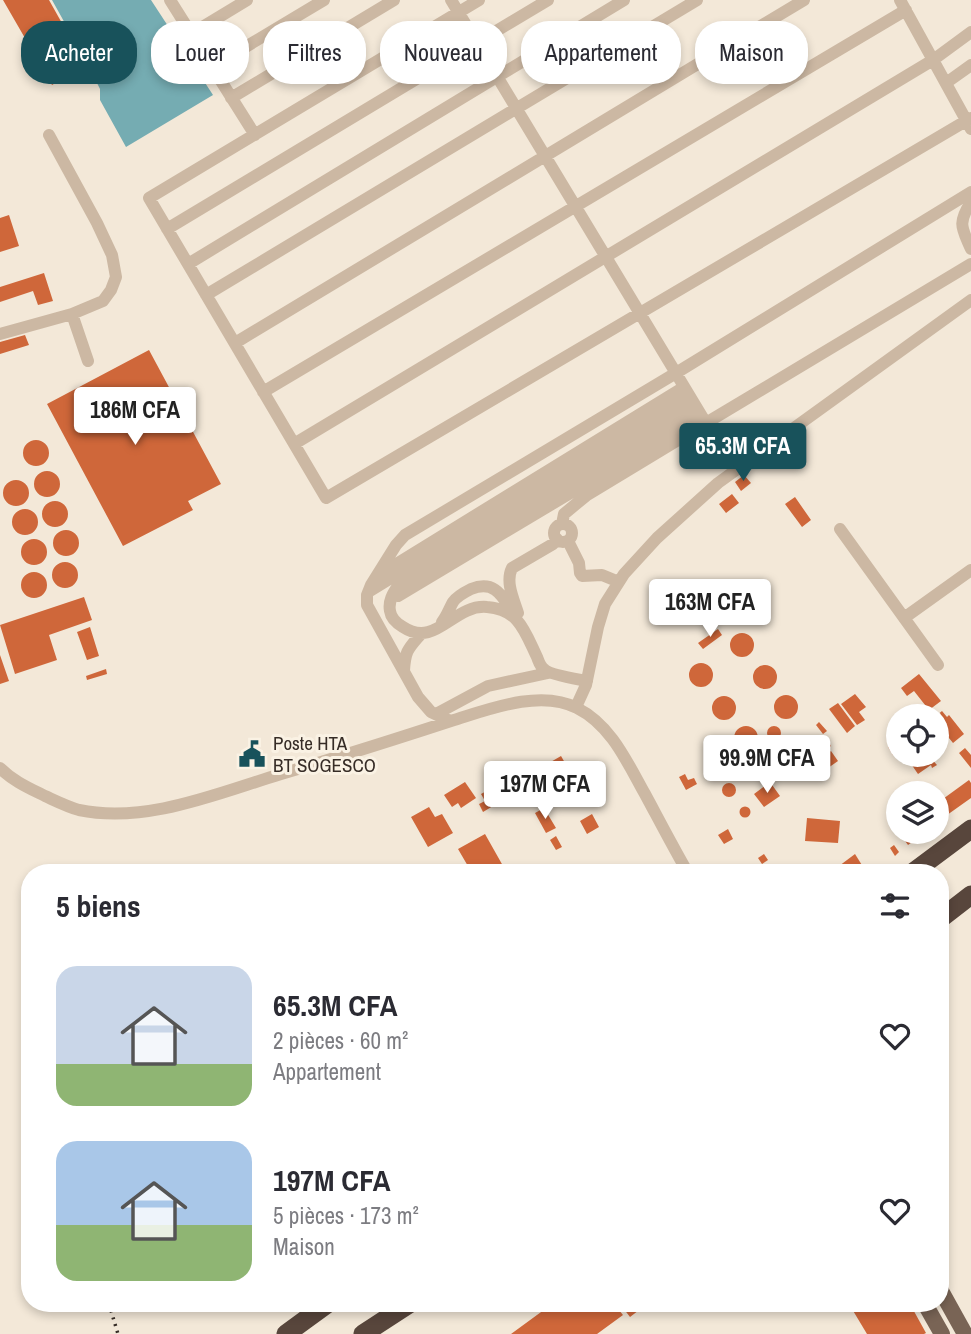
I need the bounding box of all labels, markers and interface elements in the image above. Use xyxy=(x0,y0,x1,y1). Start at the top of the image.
chip: Acheter xyxy=(21,21,137,84)
chip: Louer xyxy=(151,21,249,84)
chip: Filtres xyxy=(263,21,366,84)
chip: Nouveau xyxy=(380,21,507,84)
chip: Appartement xyxy=(521,21,681,84)
chip: Maison xyxy=(695,21,808,84)
pin: 186M CFA xyxy=(63,388,207,447)
text: 186M CFA xyxy=(90,394,180,425)
pin: 65.3M CFA xyxy=(663,424,823,483)
text: 65.3M CFA xyxy=(695,430,791,461)
pin: 163M CFA xyxy=(638,580,782,639)
text: 163M CFA xyxy=(665,586,755,617)
map controls xyxy=(886,704,949,844)
button: locate xyxy=(886,704,949,767)
place label: Poste HTA BT SOGESCO xyxy=(273,730,376,778)
pin: 99.9M CFA xyxy=(687,736,847,795)
public building icon: Poste HTA BT SOGESCO xyxy=(237,739,267,769)
text: 99.9M CFA xyxy=(719,742,815,773)
pin: 197M CFA xyxy=(473,762,617,821)
text: 197M CFA xyxy=(500,768,590,799)
button: layers xyxy=(886,781,949,844)
text: 5 biens xyxy=(56,886,141,926)
icon: filters xyxy=(876,887,914,925)
text: 65.3M CFA xyxy=(273,985,397,1025)
icon: home xyxy=(112,994,196,1078)
icon: heart xyxy=(876,1017,914,1055)
text: 2 pièces · 60 m² xyxy=(273,1025,408,1056)
text: Appartement xyxy=(273,1056,381,1087)
text: 197M CFA xyxy=(273,1160,391,1200)
icon: home xyxy=(112,1169,196,1253)
icon: heart xyxy=(876,1192,914,1230)
text: 5 pièces · 173 m² xyxy=(273,1200,419,1231)
text: Maison xyxy=(273,1231,335,1262)

